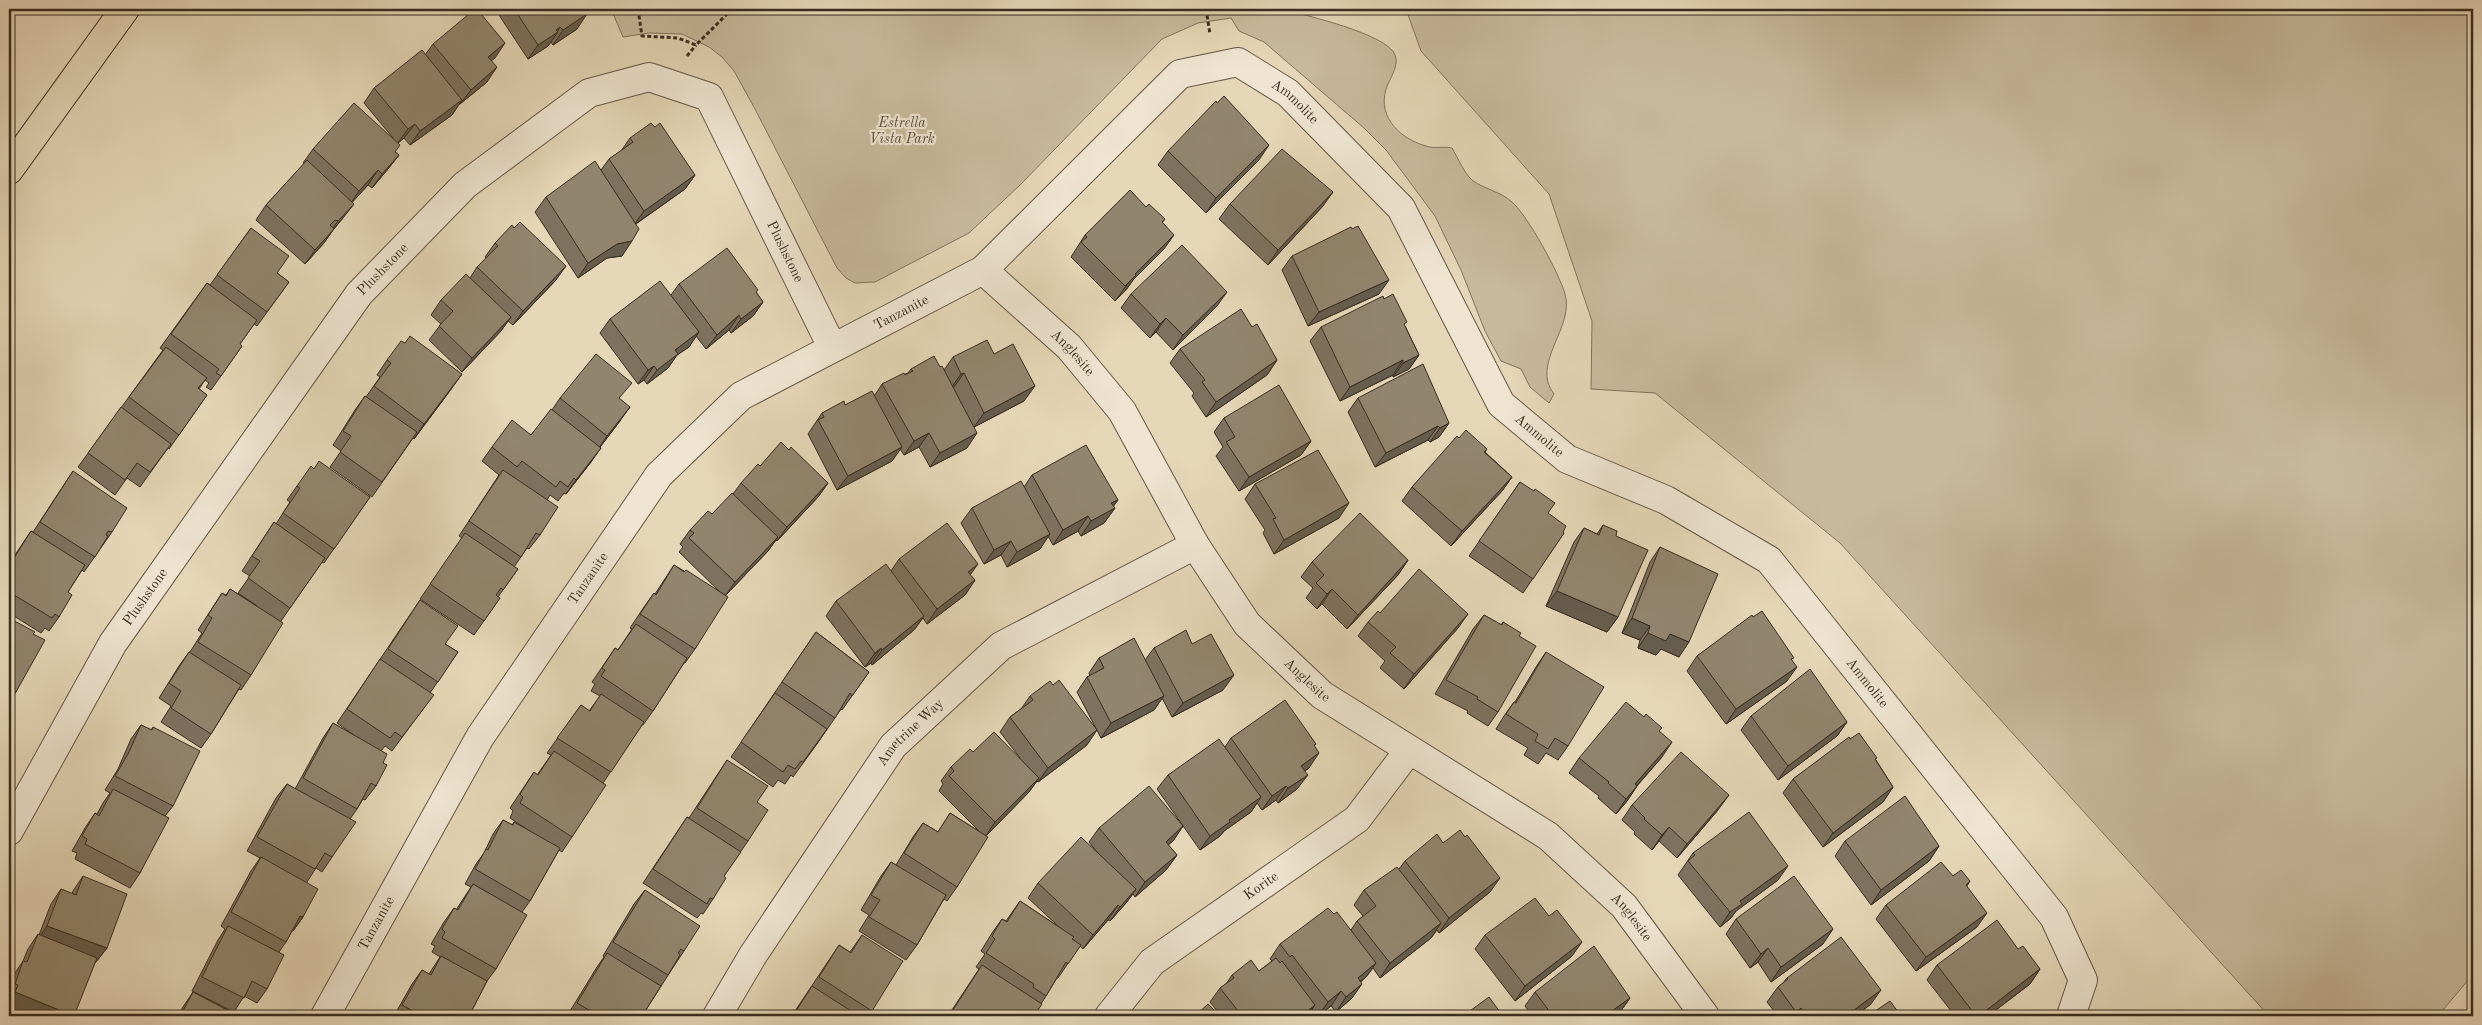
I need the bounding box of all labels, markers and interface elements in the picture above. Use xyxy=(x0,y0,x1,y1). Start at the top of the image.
street label: Ammolite xyxy=(1269,77,1321,127)
park label: Estrella Vista Park xyxy=(869,116,935,146)
street label: Plushstone xyxy=(764,219,806,285)
street label: Plushstone xyxy=(355,241,411,298)
street label: Tanzanite xyxy=(872,293,931,333)
street label: Anglesite xyxy=(1048,327,1097,379)
street label: Ammolite xyxy=(1512,412,1566,460)
street label: Tanzanite xyxy=(566,550,611,607)
street label: Plushstone xyxy=(120,566,170,628)
street label: Anglesite xyxy=(1281,656,1332,705)
street label: Ammolite xyxy=(1843,656,1891,710)
street label: Ametrine Way xyxy=(875,696,947,769)
street label: Korite xyxy=(1241,869,1281,903)
street label: Anglesite xyxy=(1608,890,1655,944)
street label: Tanzanite xyxy=(356,894,397,953)

